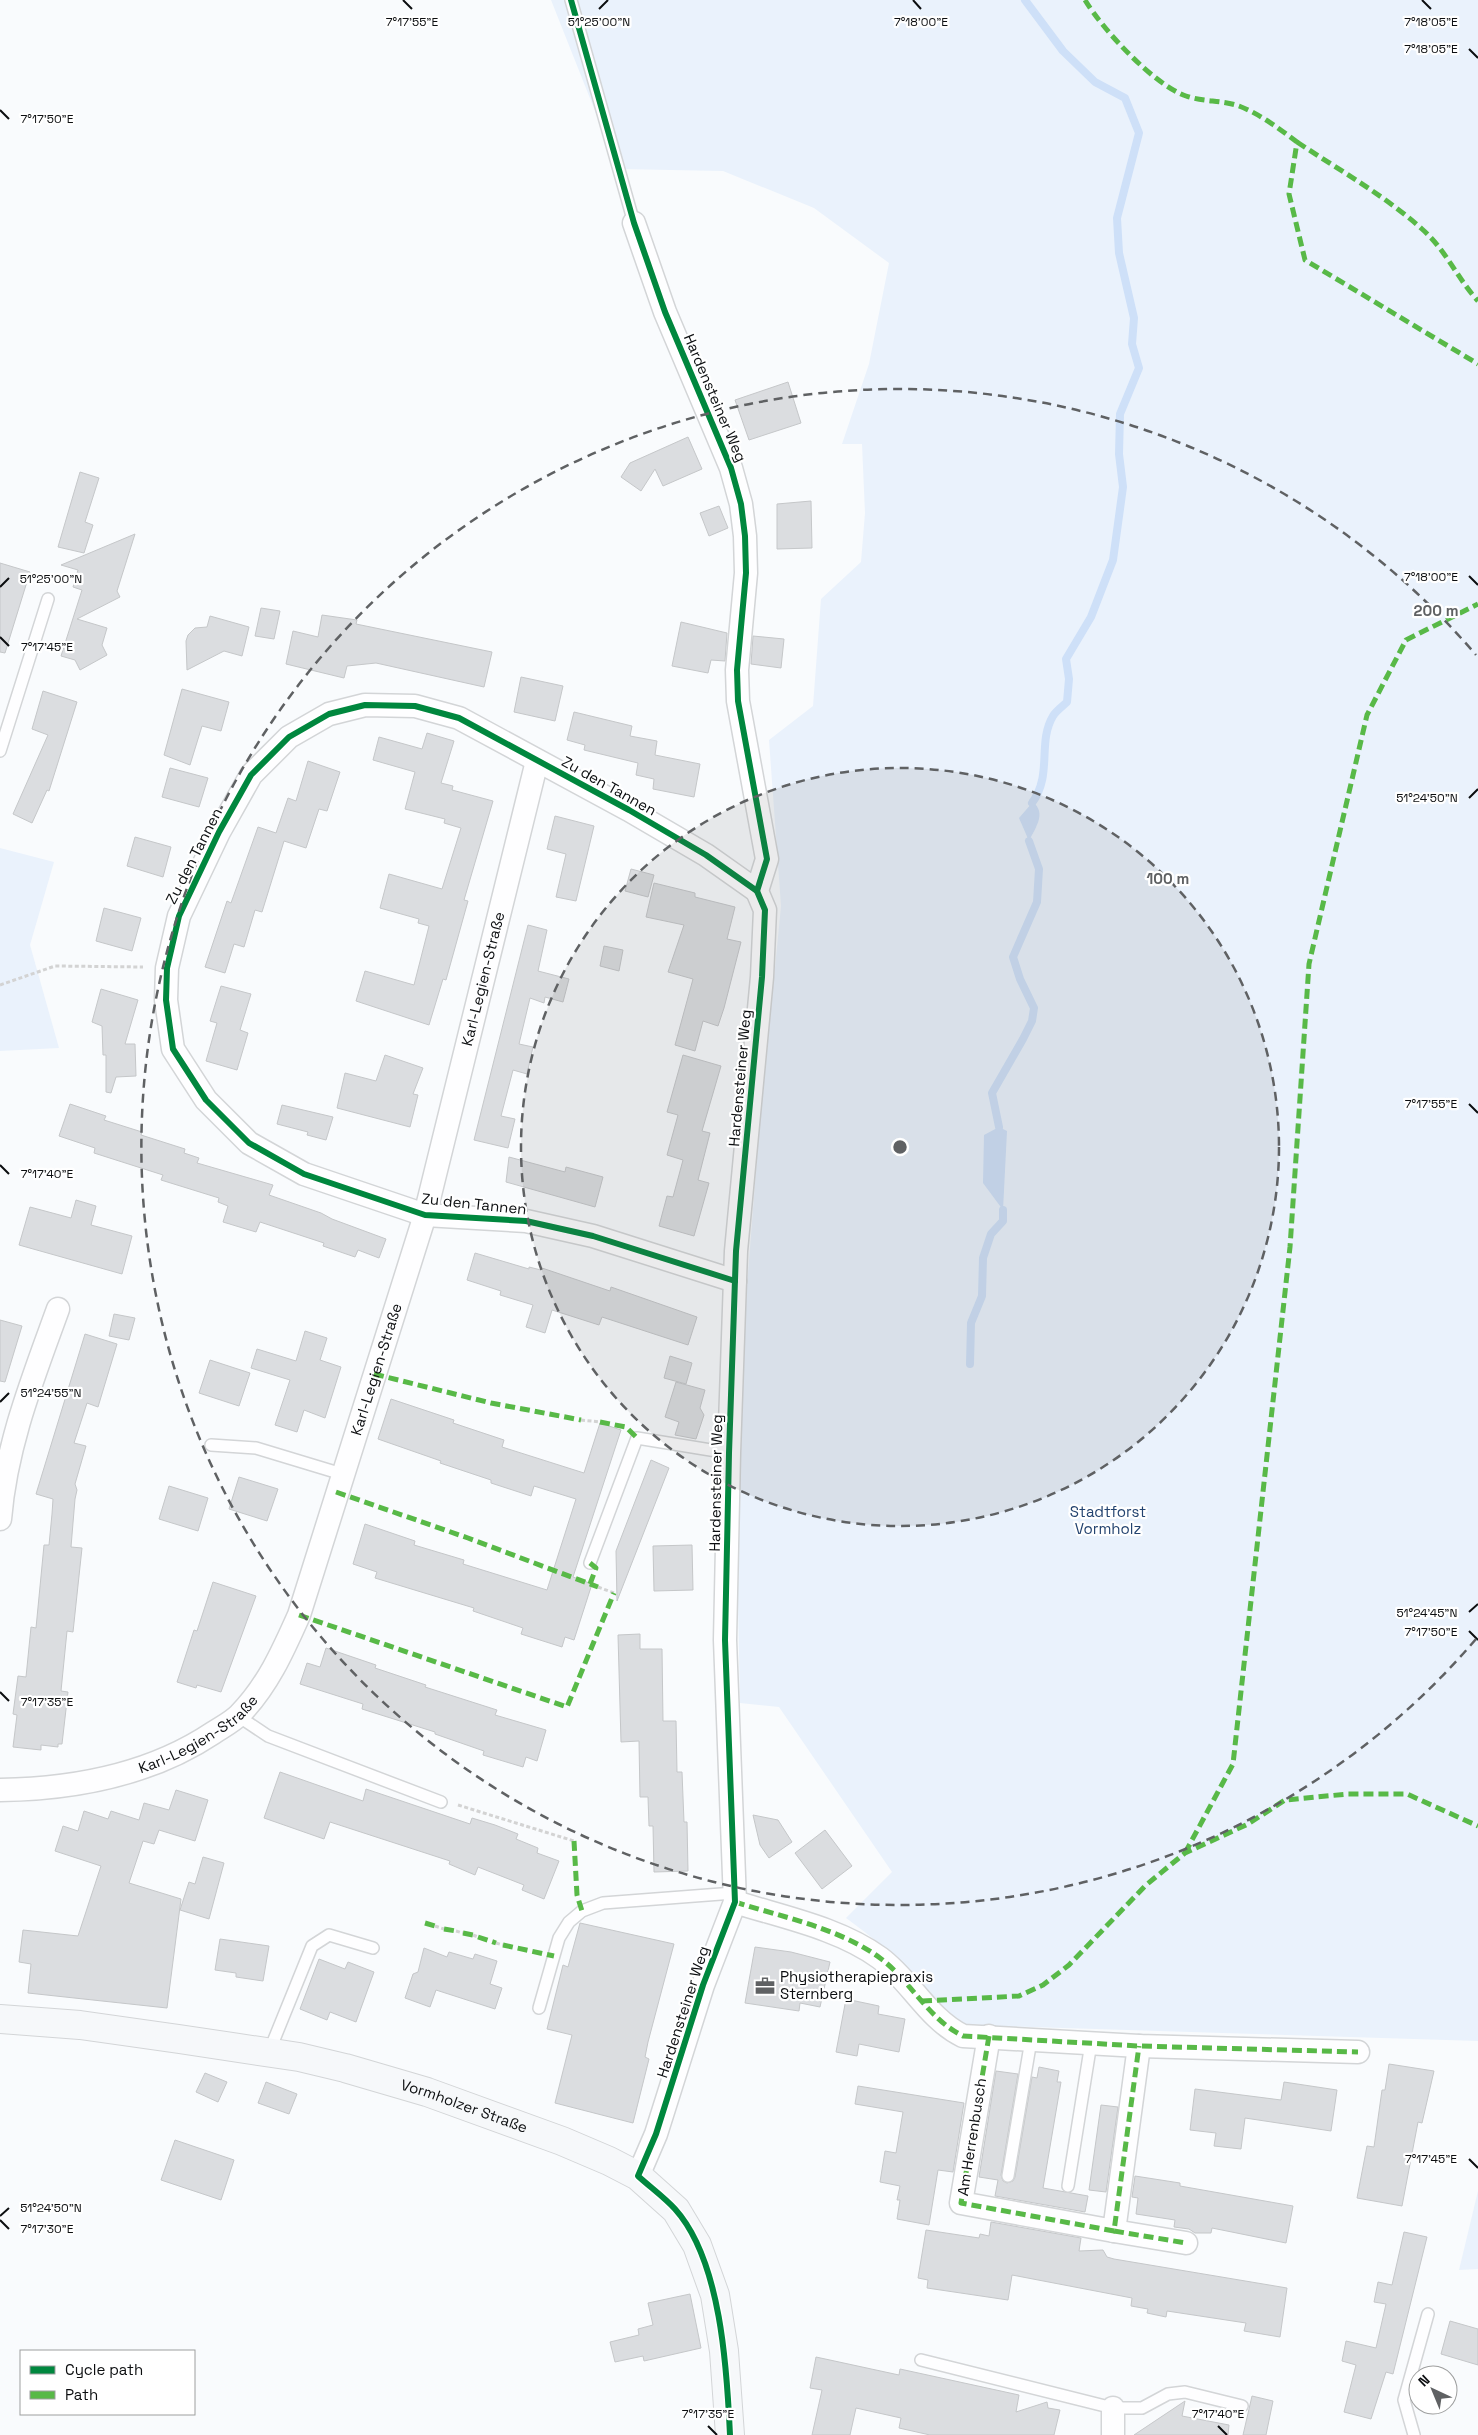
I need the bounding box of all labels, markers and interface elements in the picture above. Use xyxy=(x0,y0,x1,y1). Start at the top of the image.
text: 7°17'55"E xyxy=(386,14,438,30)
text: 51°25'00"N xyxy=(568,14,630,30)
text: 7°18'00"E xyxy=(894,14,948,30)
text: 7°18'05"E xyxy=(1404,14,1458,30)
text: 7°18'05"E xyxy=(1404,41,1458,57)
text: 7°17'50"E xyxy=(21,111,74,127)
street label: Hardensteiner Weg xyxy=(680,331,751,465)
text: 7°18'00"E xyxy=(1404,569,1458,585)
text: 51°25'00"N xyxy=(20,571,82,587)
text: 200 m xyxy=(1414,601,1458,620)
text: 7°17'45"E xyxy=(21,639,73,655)
street label: Zu den Tannen xyxy=(559,752,660,819)
text: 51°24'50"N xyxy=(1396,790,1458,806)
street label: Zu den Tannen xyxy=(161,804,226,907)
text: 100 m xyxy=(1147,869,1189,888)
street label: Karl-Legien-Straße xyxy=(457,910,508,1048)
street label: Hardensteiner Weg xyxy=(724,1009,755,1147)
text: 7°17'55"E xyxy=(1405,1096,1457,1112)
centre of rings xyxy=(891,1138,909,1156)
text: 7°17'40"E xyxy=(21,1166,74,1182)
street label: Zu den Tannen xyxy=(421,1189,527,1218)
street label: Karl-Legien-Straße xyxy=(346,1301,406,1438)
text: 51°24'55"N xyxy=(20,1385,82,1401)
street label: Hardensteiner Weg xyxy=(705,1414,726,1552)
park label: Stadtforst Vormholz xyxy=(1070,1502,1146,1538)
text: 51°24'45"N xyxy=(1397,1605,1457,1621)
text: 7°17'50"E xyxy=(1405,1624,1458,1640)
street label: Karl-Legien-Straße xyxy=(136,1691,262,1777)
text: 7°17'35"E xyxy=(21,1694,73,1710)
street label: Hardensteiner Weg xyxy=(652,1944,713,2080)
place label: Physiotherapiepraxis Sternberg xyxy=(780,1967,933,2003)
office icon: Physiotherapiepraxis Sternberg xyxy=(754,1975,776,1997)
street label: Vormholzer Straße xyxy=(399,2075,530,2137)
street label: Am Herrenbusch xyxy=(953,2077,990,2197)
text: 7°17'45"E xyxy=(1405,2151,1457,2167)
text: 51°24'50"N xyxy=(20,2200,82,2216)
text: 7°17'30"E xyxy=(21,2221,74,2237)
legend xyxy=(20,2350,195,2415)
text: Cycle path xyxy=(65,2360,143,2379)
north arrow xyxy=(1408,2365,1458,2415)
text: N xyxy=(1414,2371,1434,2390)
text: Path xyxy=(65,2385,98,2404)
text: 7°17'35"E xyxy=(682,2406,734,2422)
text: 7°17'40"E xyxy=(1192,2406,1245,2422)

